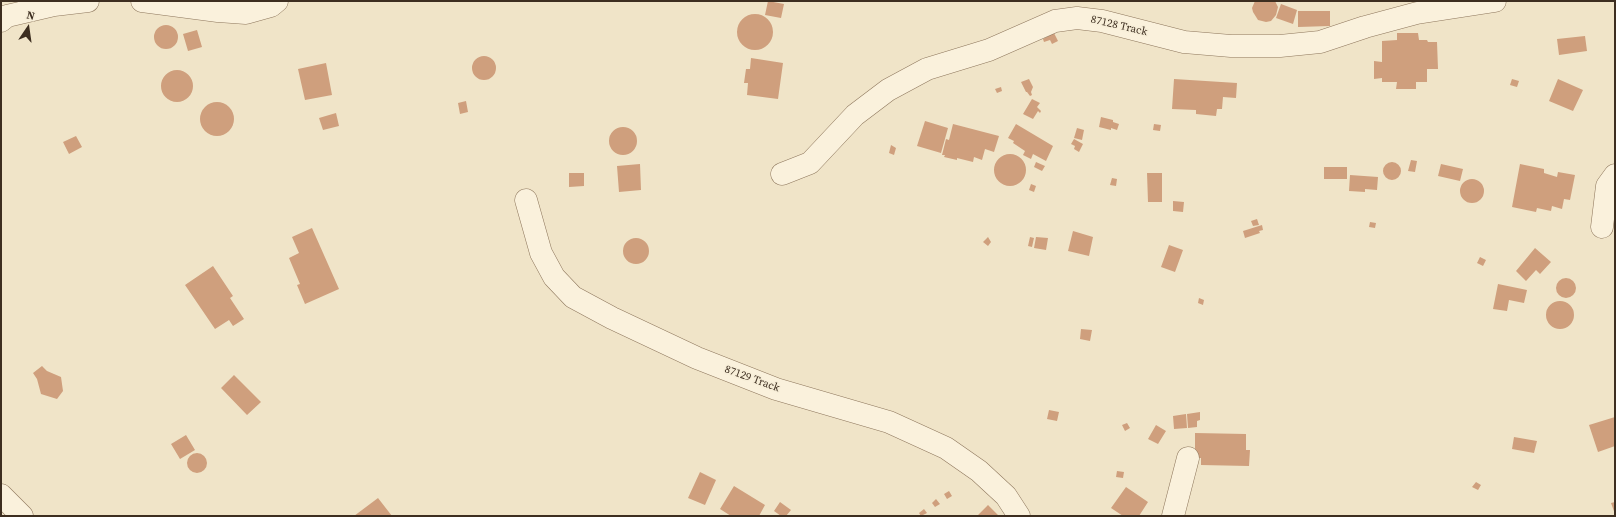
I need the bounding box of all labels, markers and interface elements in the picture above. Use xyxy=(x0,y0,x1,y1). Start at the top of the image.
north arrow xyxy=(8,8,48,48)
text: N xyxy=(25,8,36,24)
street label: 87128 Track xyxy=(1089,13,1149,39)
street label: 87129 Track xyxy=(723,363,781,395)

